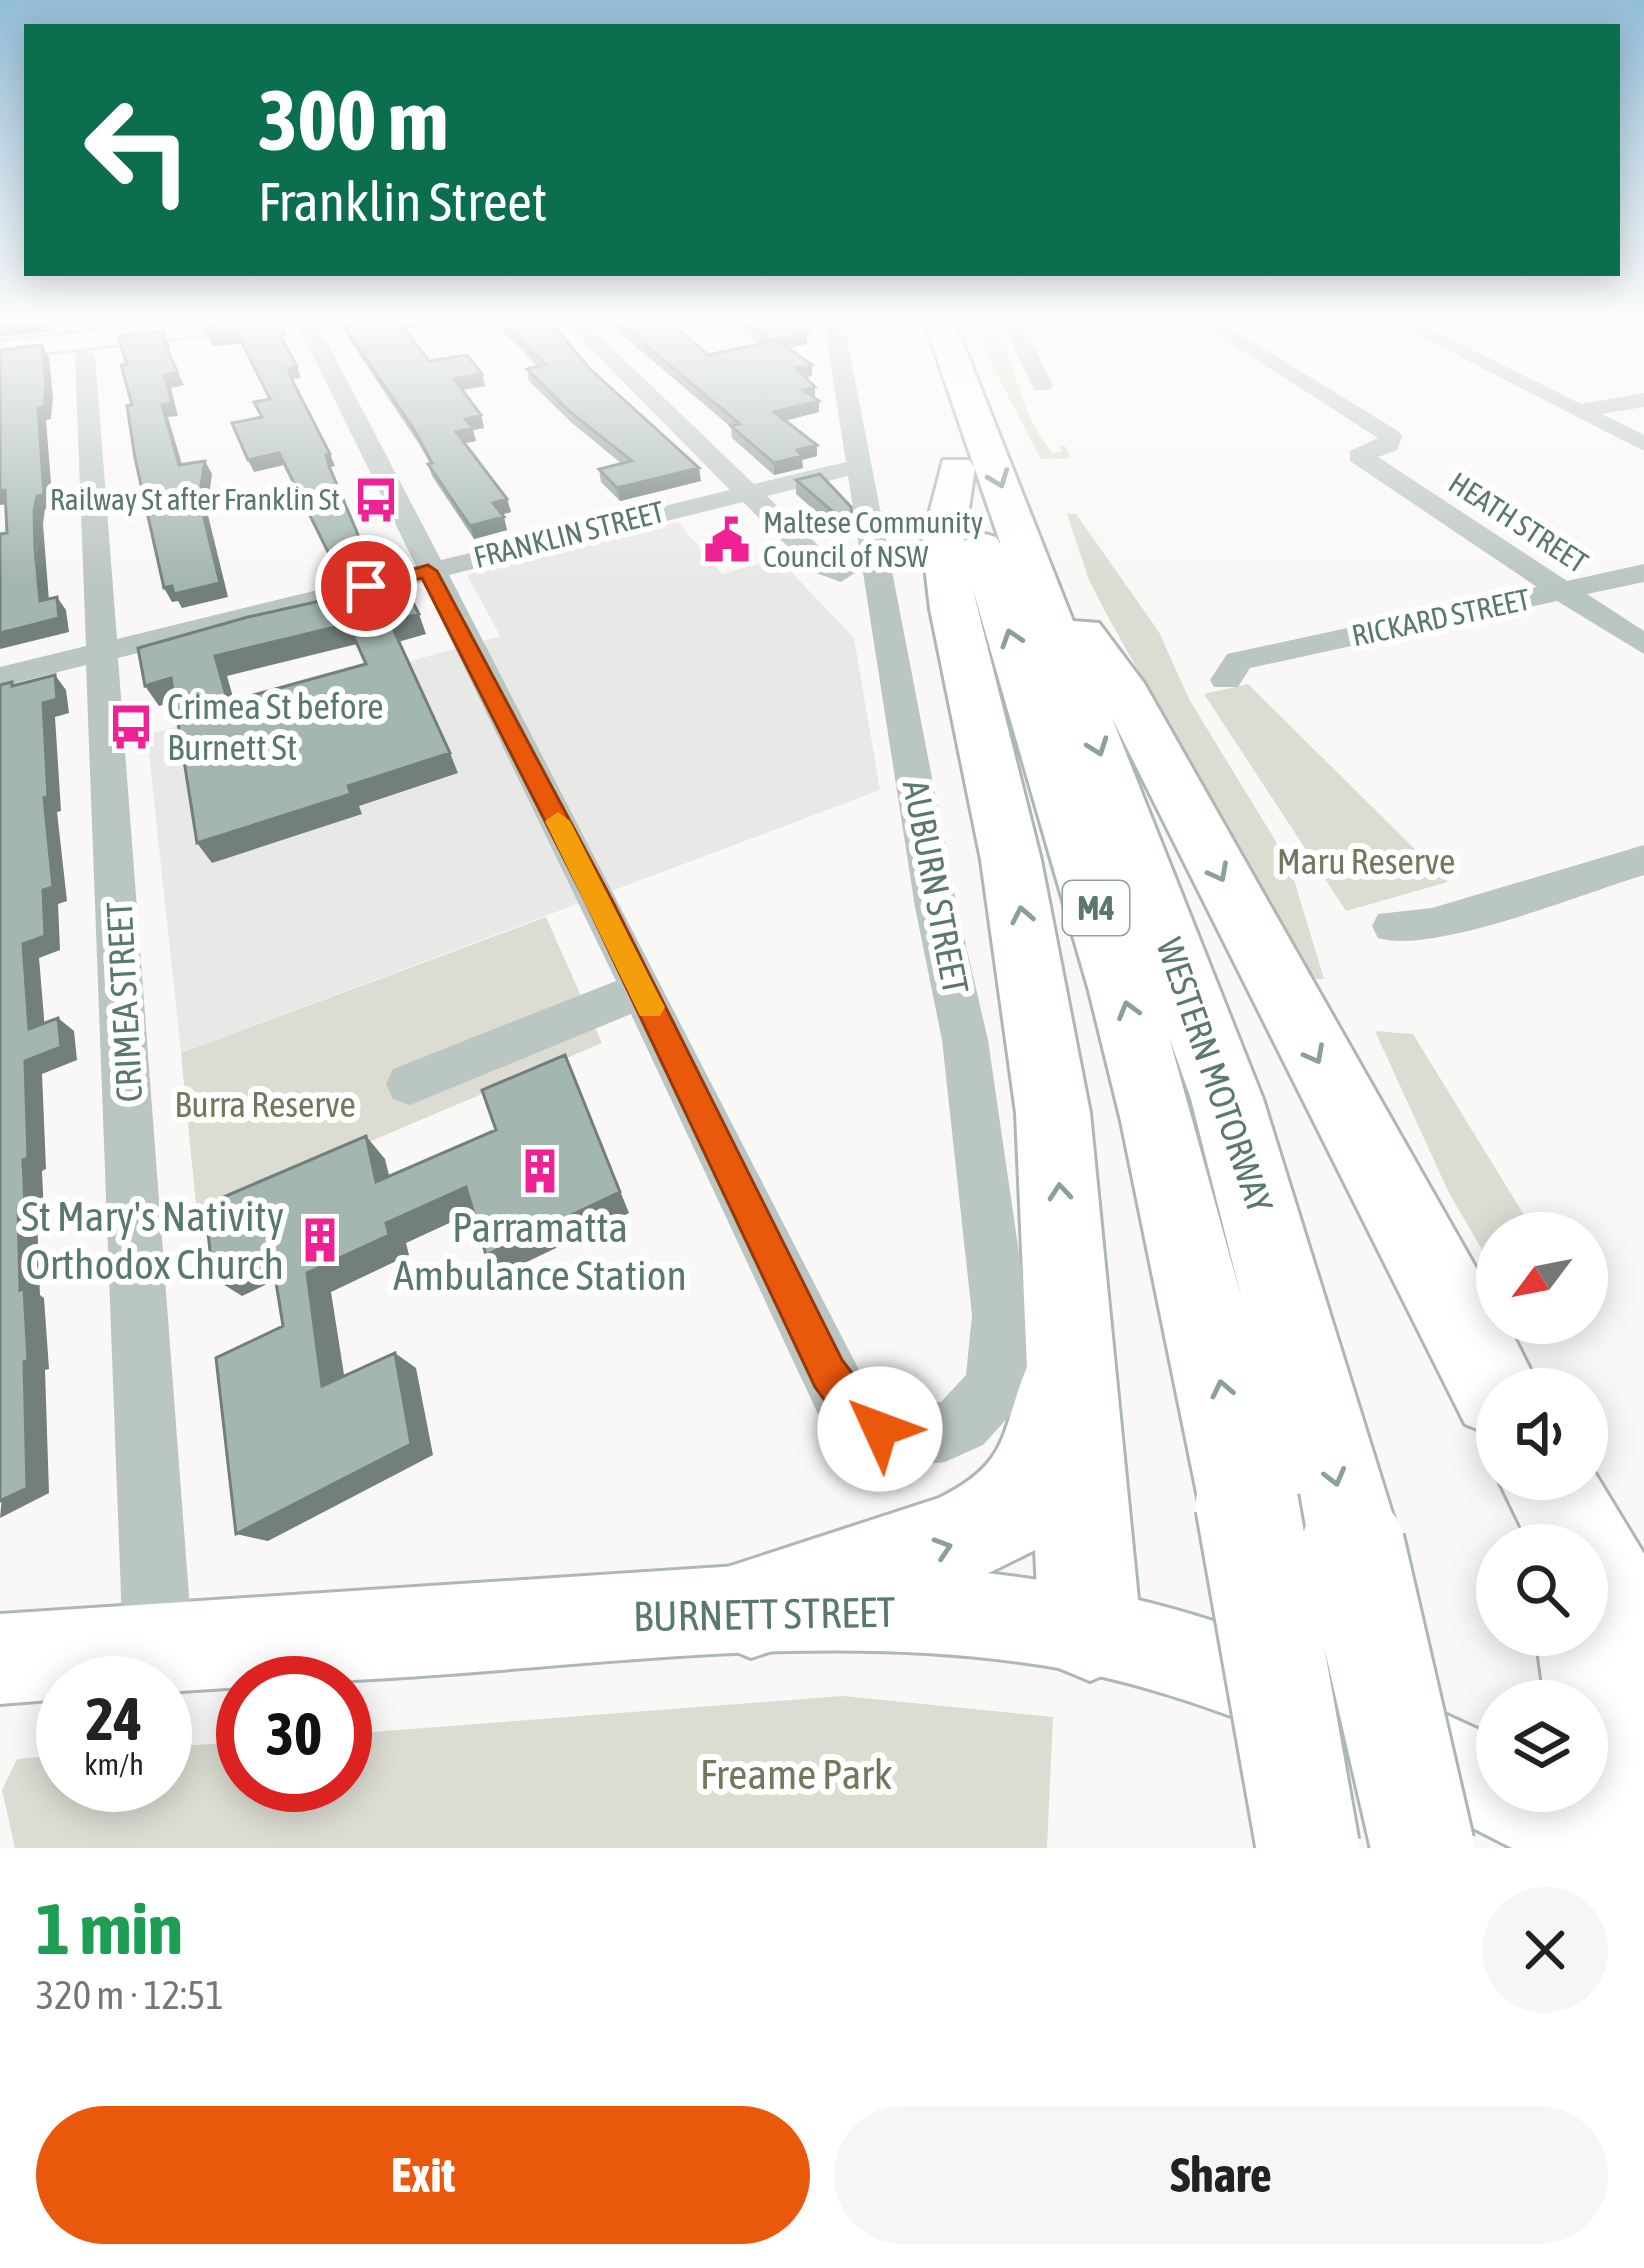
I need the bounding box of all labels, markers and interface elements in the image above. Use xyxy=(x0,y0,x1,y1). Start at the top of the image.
icon: left xyxy=(60,72,216,228)
text: 300 m xyxy=(258,72,448,168)
text: Franklin Street xyxy=(258,171,547,232)
street label: HEATH STREET xyxy=(1443,465,1594,579)
one-way arrow xyxy=(984,467,1009,488)
bus stop icon: Railway St after Franklin St xyxy=(351,475,401,525)
place label: Railway St after Franklin St xyxy=(50,482,340,516)
street label: FRANKLIN STREET xyxy=(470,494,667,574)
place label: Maltese Community Council of NSW xyxy=(763,505,983,573)
public building icon: Maltese Community Council of NSW xyxy=(702,515,752,565)
pin xyxy=(315,535,417,637)
icon: arrive xyxy=(333,553,399,619)
street label: RICKARD STREET xyxy=(1349,582,1533,652)
one-way arrow xyxy=(1000,628,1025,649)
place label: Crimea St before Burnett St xyxy=(167,685,384,768)
bus stop icon: Crimea St before Burnett St xyxy=(106,702,156,752)
one-way arrow xyxy=(1084,735,1109,756)
street label: AUBURN STREET xyxy=(895,777,977,998)
park label: Maru Reserve xyxy=(1277,840,1455,882)
one-way arrow xyxy=(1205,861,1228,882)
road number: M4 xyxy=(1063,881,1129,935)
street label: CRIMEA STREET xyxy=(98,900,150,1103)
one-way arrow xyxy=(1010,905,1036,925)
street label: WESTERN MOTORWAY xyxy=(1148,932,1282,1218)
one-way arrow xyxy=(1117,1001,1142,1021)
one-way arrow xyxy=(1301,1043,1324,1064)
park label: Burra Reserve xyxy=(174,1083,356,1125)
building icon: Parramatta Ambulance Station xyxy=(515,1146,565,1196)
one-way arrow xyxy=(1048,1182,1073,1201)
place label: St Mary's Nativity Orthodox Church xyxy=(21,1192,284,1288)
place label: Parramatta Ambulance Station xyxy=(393,1203,687,1299)
north arrow xyxy=(1476,1212,1608,1344)
map controls xyxy=(1476,1212,1608,1812)
building icon: St Mary's Nativity Orthodox Church xyxy=(295,1215,345,1265)
position arrow xyxy=(817,1366,943,1492)
button: sound xyxy=(1476,1368,1608,1500)
one-way arrow xyxy=(1210,1379,1235,1399)
one-way arrow xyxy=(1320,1466,1345,1487)
button: search xyxy=(1476,1524,1608,1656)
one-way arrow xyxy=(932,1537,953,1562)
street label: BURNETT STREET xyxy=(632,1588,896,1640)
speed limit sign: 30 xyxy=(216,1656,372,1812)
button: layers xyxy=(1476,1680,1608,1812)
text: 24 xyxy=(86,1684,142,1753)
text: km/h xyxy=(84,1747,144,1781)
park label: Freame Park xyxy=(700,1750,892,1798)
text: 1 min xyxy=(36,1887,183,1969)
button: close xyxy=(1482,1887,1608,2013)
text: 320 m · 12:51 xyxy=(36,1973,224,2017)
button: Exit xyxy=(36,2106,810,2244)
button: Share xyxy=(834,2106,1608,2244)

